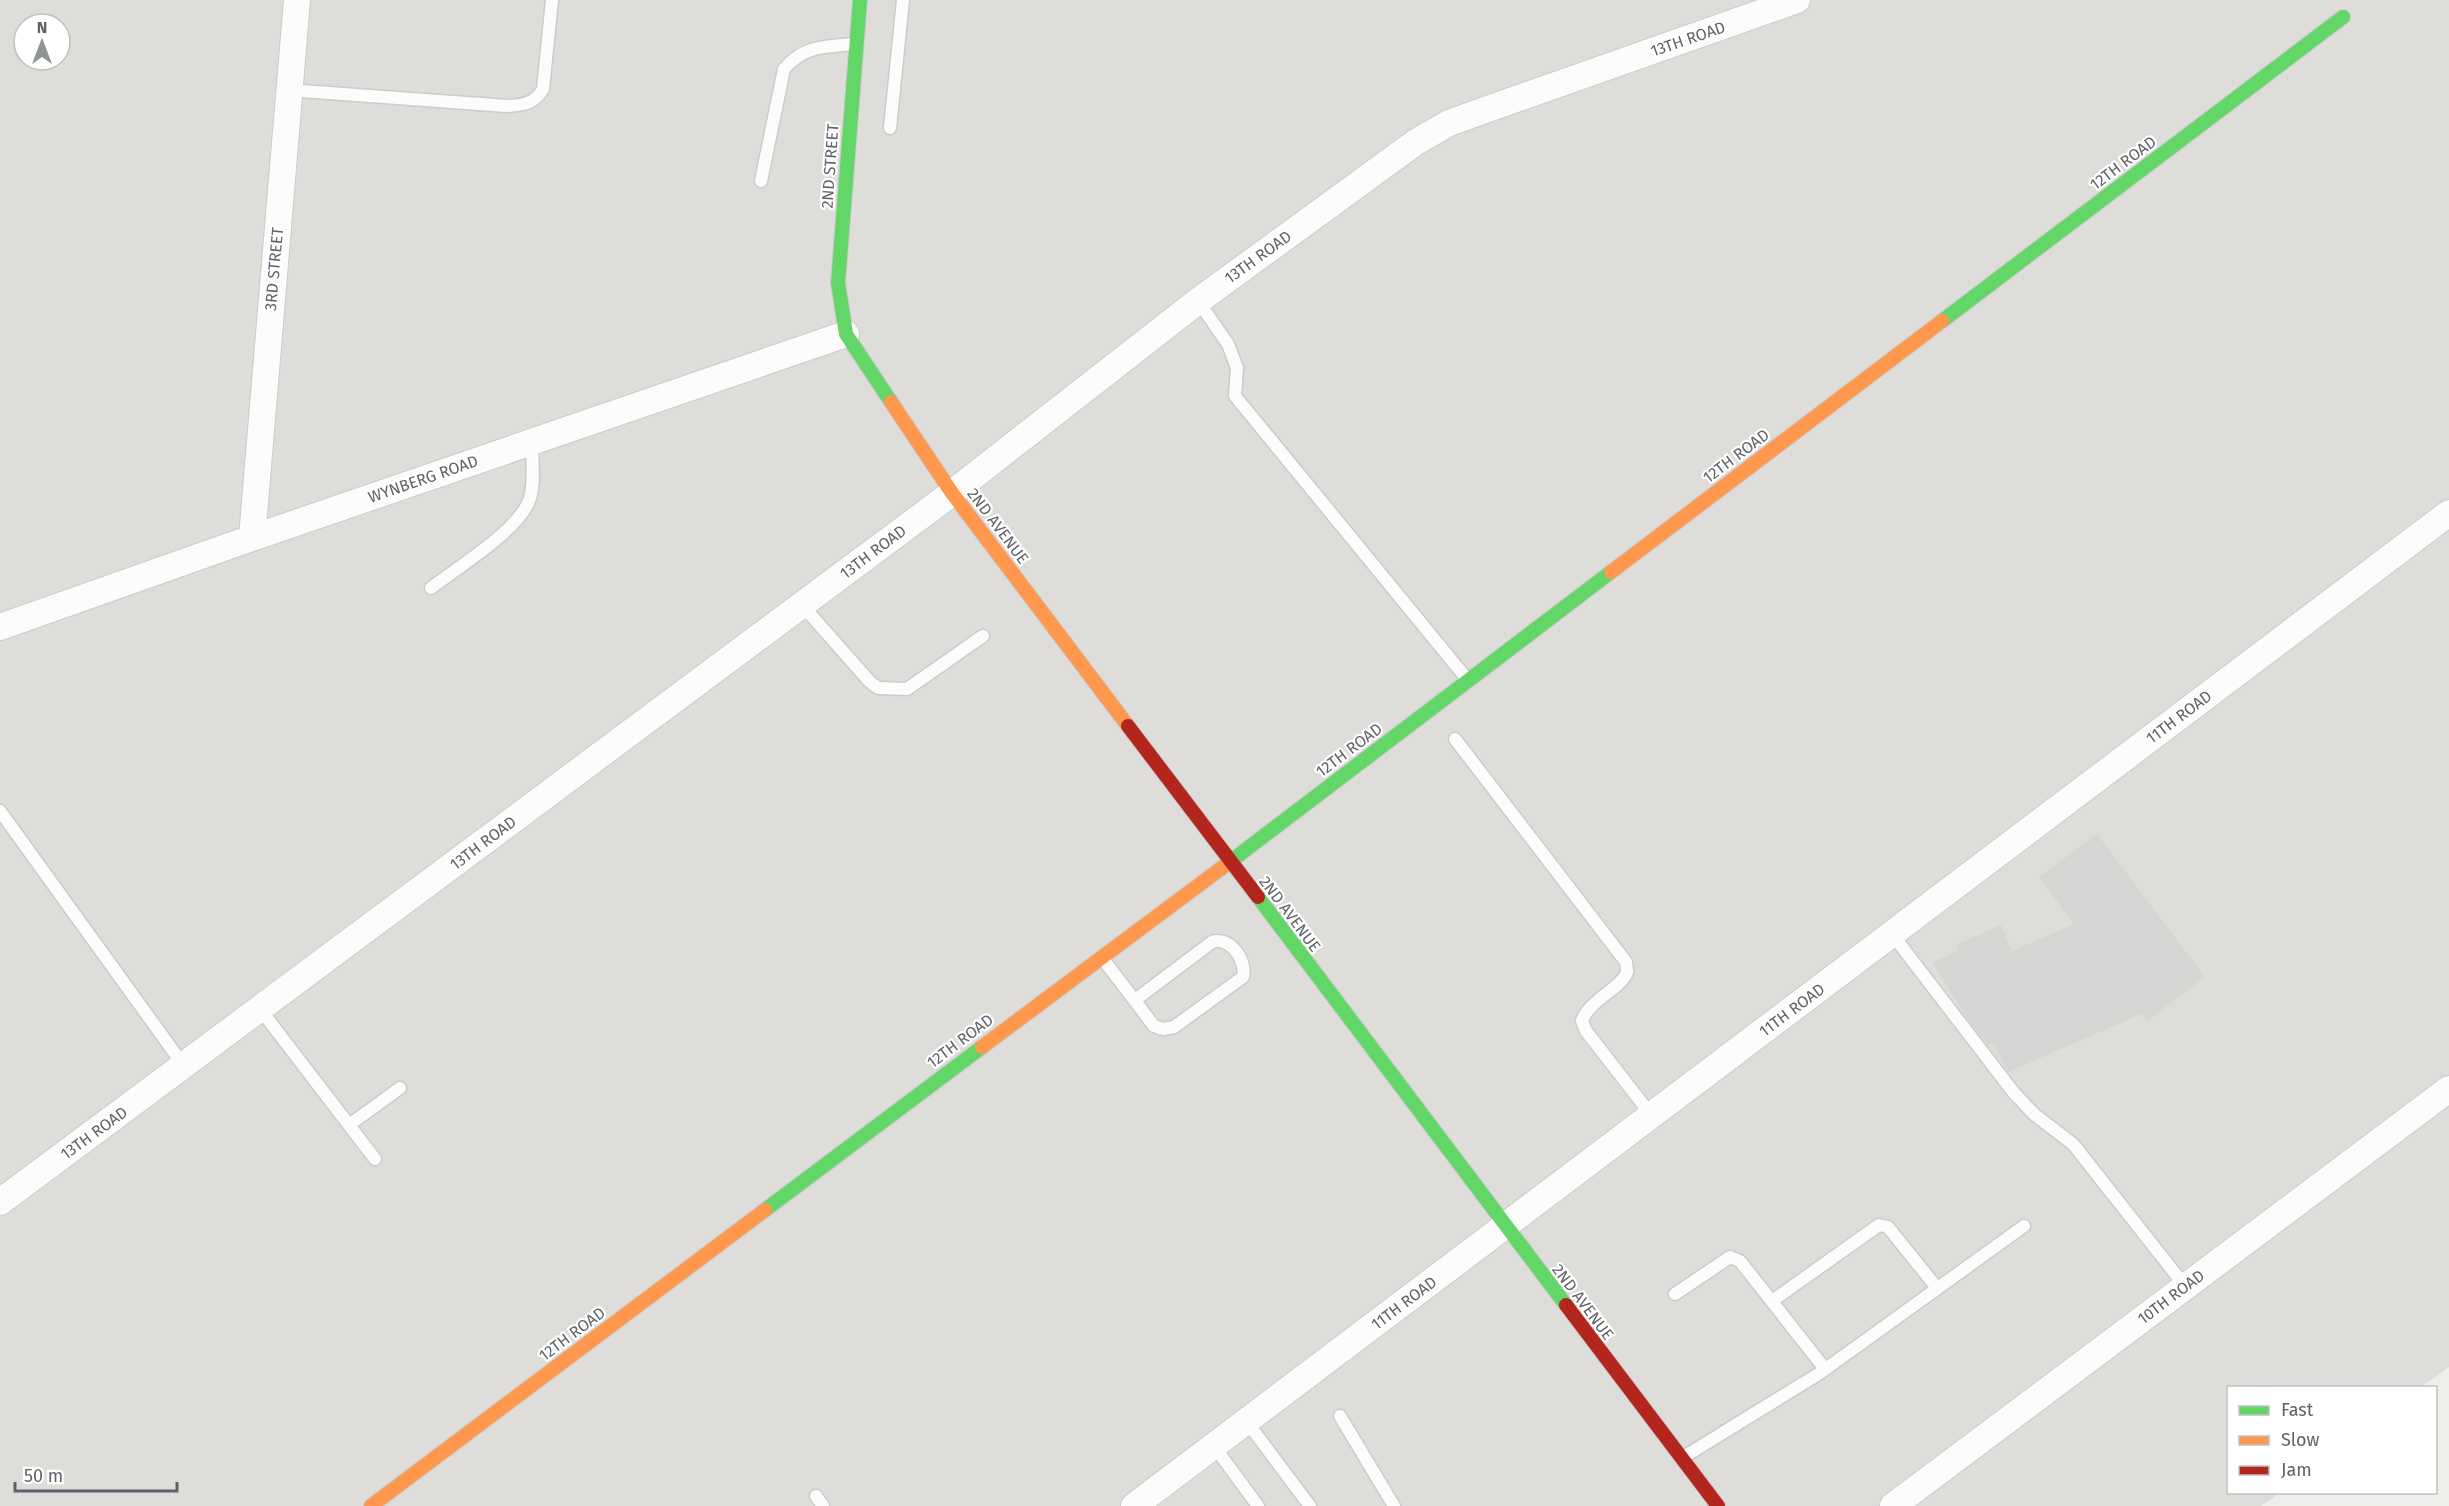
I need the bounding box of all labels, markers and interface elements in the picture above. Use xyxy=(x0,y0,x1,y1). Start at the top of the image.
north arrow xyxy=(12,12,72,72)
street label: 13TH ROAD xyxy=(1648,17,1728,61)
text: N xyxy=(37,18,47,37)
street label: 2ND STREET xyxy=(818,122,842,209)
street label: 12TH ROAD xyxy=(2086,132,2160,194)
street label: 3RD STREET xyxy=(261,226,287,312)
street label: 13TH ROAD xyxy=(1221,226,1295,288)
street label: 12TH ROAD xyxy=(1699,425,1773,487)
street label: WYNBERG ROAD xyxy=(366,451,480,507)
street label: 2ND AVENUE xyxy=(963,484,1033,568)
street label: 13TH ROAD xyxy=(836,521,910,583)
street label: 11TH ROAD xyxy=(2143,686,2215,748)
street label: 12TH ROAD xyxy=(1312,719,1386,781)
street label: 13TH ROAD xyxy=(446,812,520,874)
street label: 2ND AVENUE xyxy=(1255,872,1325,956)
street label: 11TH ROAD xyxy=(1756,979,1828,1041)
street label: 12TH ROAD xyxy=(923,1010,997,1072)
street label: 13TH ROAD xyxy=(57,1102,131,1164)
street label: 2ND AVENUE xyxy=(1548,1260,1618,1344)
street label: 10TH ROAD xyxy=(2134,1266,2208,1328)
street label: 11TH ROAD xyxy=(1368,1272,1440,1334)
street label: 12TH ROAD xyxy=(535,1303,609,1365)
legend xyxy=(2227,1386,2437,1494)
text: Fast xyxy=(2281,1399,2314,1421)
text: Slow xyxy=(2281,1429,2320,1451)
scale bar xyxy=(15,1455,177,1493)
text: Jam xyxy=(2281,1459,2312,1481)
text: 50 m xyxy=(24,1465,63,1487)

